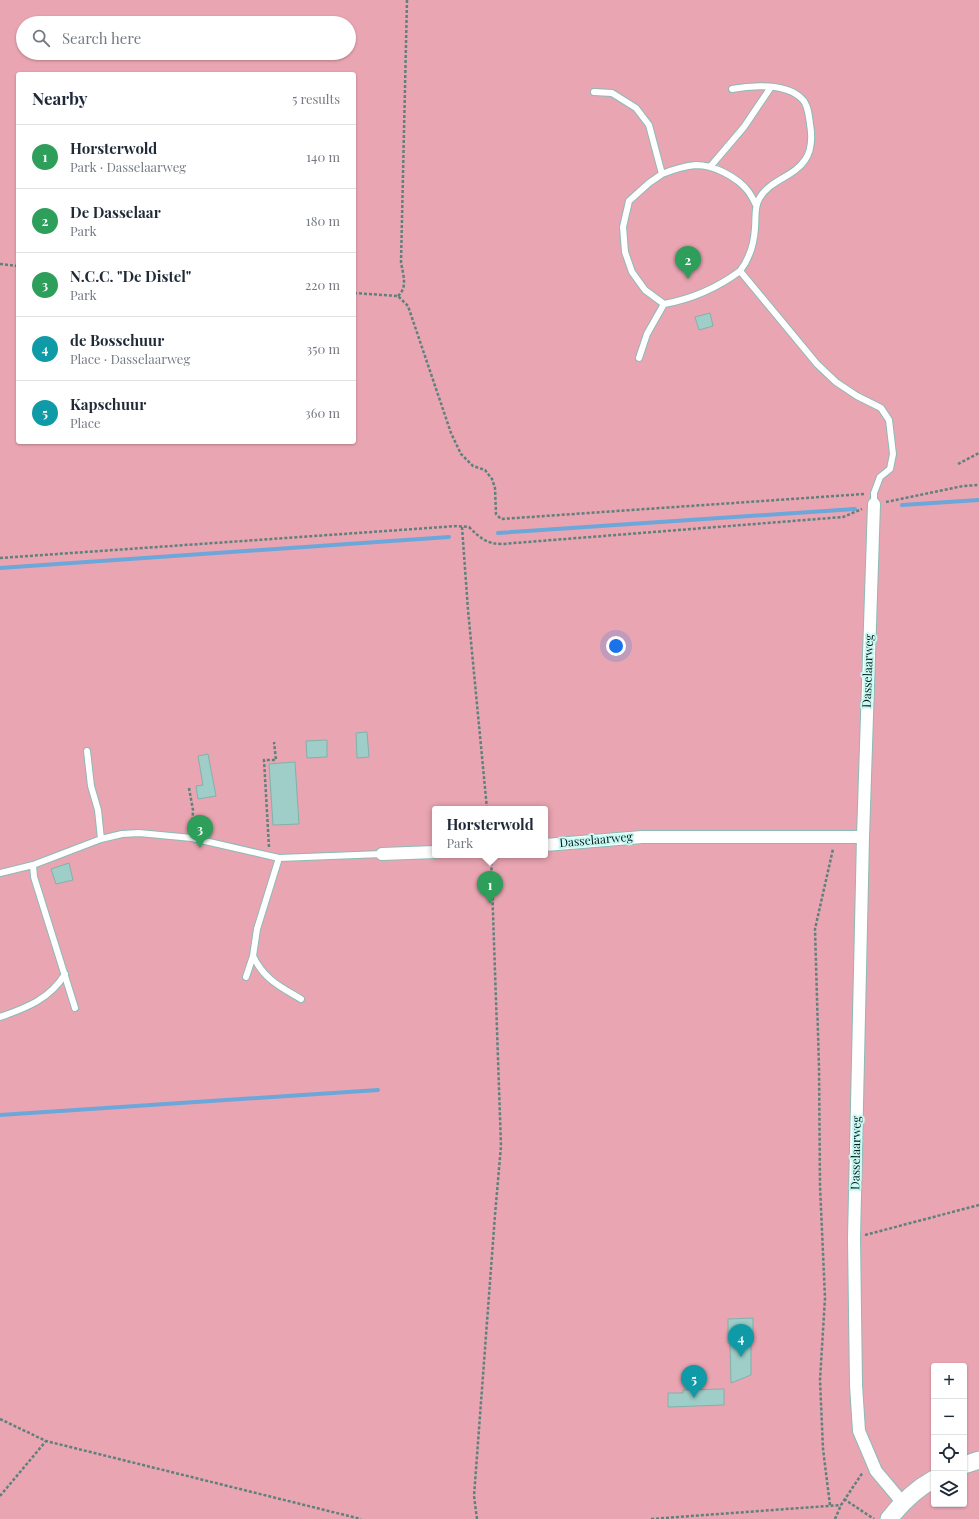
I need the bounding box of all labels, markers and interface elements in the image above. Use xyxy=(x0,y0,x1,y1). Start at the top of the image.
search box xyxy=(16,16,356,60)
icon: search xyxy=(30,27,52,49)
text: Search here xyxy=(62,28,141,48)
text: Nearby xyxy=(32,87,87,109)
text: 5 results xyxy=(292,90,340,107)
text: Horsterwold xyxy=(70,138,157,158)
text: 1 xyxy=(43,148,47,165)
text: 140 m xyxy=(306,148,340,165)
text: Park · Dasselaarweg xyxy=(70,158,186,175)
text: De Dasselaar xyxy=(70,202,161,222)
text: 2 xyxy=(42,212,48,229)
text: 180 m xyxy=(306,212,340,229)
text: Park xyxy=(70,222,97,239)
pin: 2 xyxy=(675,246,701,279)
text: N.C.C. "De Distel" xyxy=(70,266,191,286)
text: 3 xyxy=(42,276,48,293)
text: 220 m xyxy=(305,276,340,293)
text: Park xyxy=(70,286,97,303)
text: de Bosschuur xyxy=(70,330,164,350)
text: 4 xyxy=(42,340,48,357)
text: 350 m xyxy=(306,340,340,357)
text: Place · Dasselaarweg xyxy=(70,350,190,367)
text: Kapschuur xyxy=(70,394,146,414)
text: 5 xyxy=(42,404,48,421)
text: 360 m xyxy=(305,404,340,421)
text: Place xyxy=(70,414,101,431)
street label: Dasselaarweg xyxy=(858,633,876,708)
your location xyxy=(606,636,626,656)
popup xyxy=(432,806,548,858)
text: Horsterwold xyxy=(446,814,534,834)
pin: 3 xyxy=(187,815,213,848)
street label: Dasselaarweg xyxy=(559,828,634,850)
text: Park xyxy=(446,834,473,851)
pin: 1 xyxy=(477,871,503,904)
street label: Dasselaarweg xyxy=(846,1115,864,1190)
pin: 4 xyxy=(728,1324,754,1357)
map controls xyxy=(931,1363,967,1507)
button: + xyxy=(931,1363,967,1399)
pin: 5 xyxy=(681,1365,707,1398)
button: − xyxy=(931,1399,967,1435)
button: locate xyxy=(931,1435,967,1471)
button: layers xyxy=(931,1471,967,1507)

